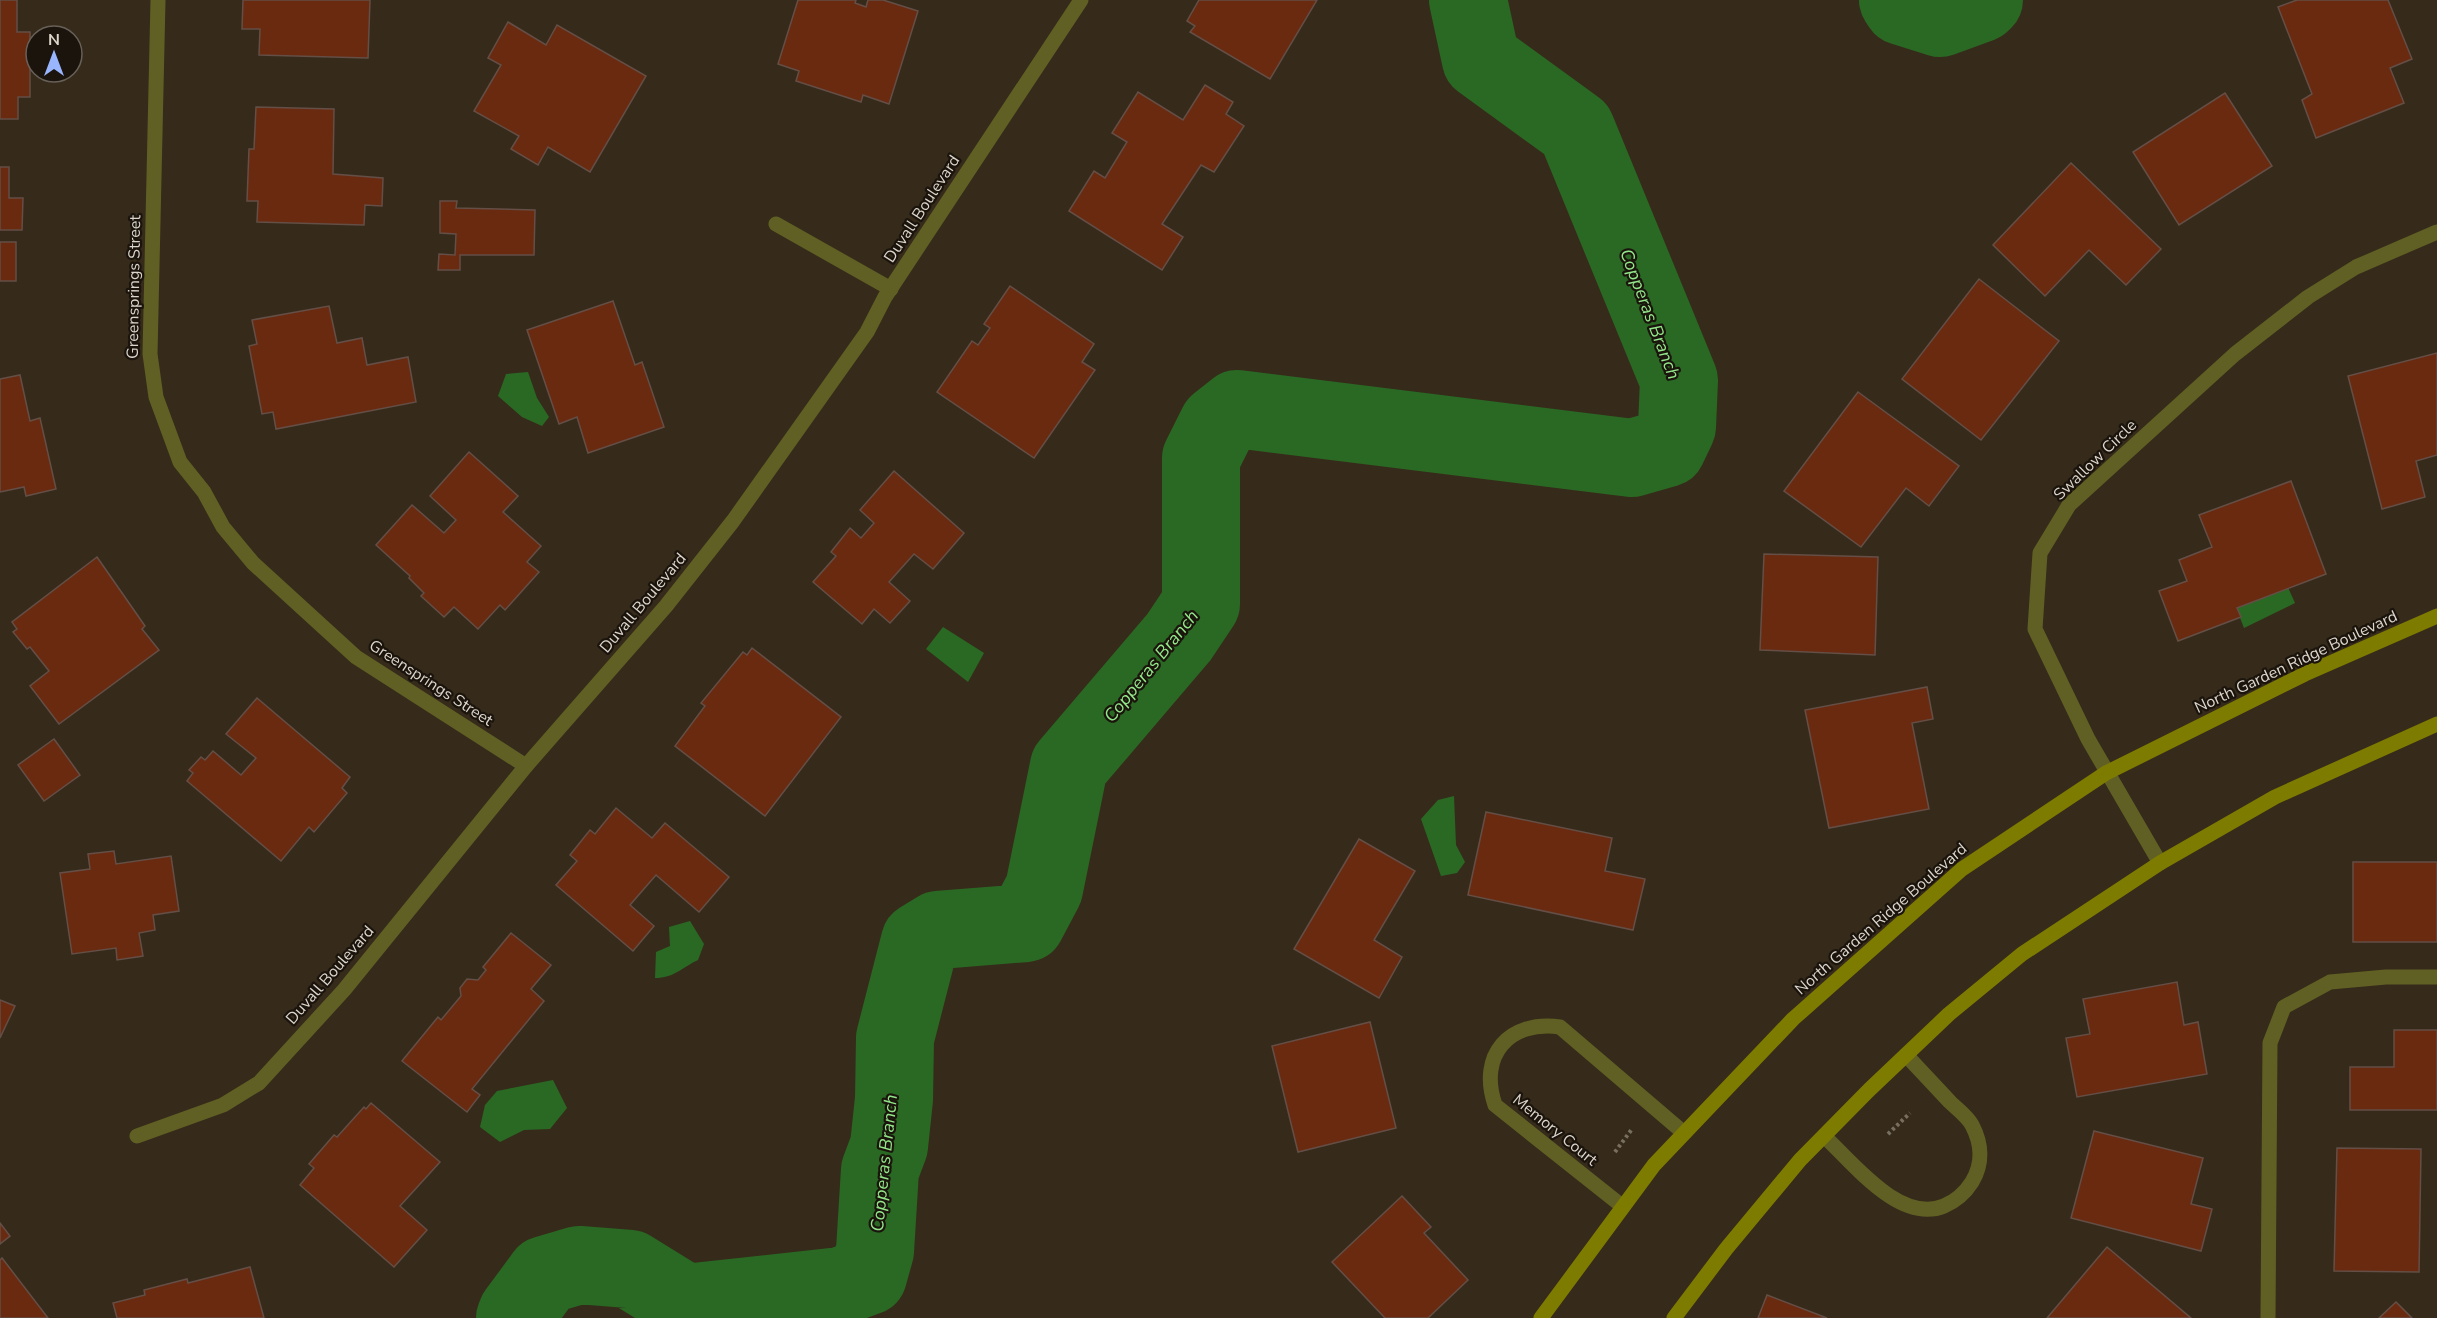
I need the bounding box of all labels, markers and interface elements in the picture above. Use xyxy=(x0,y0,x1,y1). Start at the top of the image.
north arrow xyxy=(24,24,84,84)
text: N xyxy=(48,29,60,51)
street label: Duvall Boulevard xyxy=(879,151,965,267)
street label: Greensprings Street xyxy=(122,215,146,359)
water label: Copperas Branch xyxy=(1614,245,1686,383)
street label: Swallow Circle xyxy=(2049,415,2141,505)
street label: Duvall Boulevard xyxy=(595,548,691,658)
water label: Copperas Branch xyxy=(1098,605,1204,727)
street label: North Garden Ridge Boulevard xyxy=(2191,605,2401,719)
street label: Greensprings Street xyxy=(365,635,498,732)
street label: North Garden Ridge Boulevard xyxy=(1790,838,1972,1000)
street label: Duvall Boulevard xyxy=(281,921,379,1029)
street label: Memory Court xyxy=(1508,1089,1602,1171)
water label: Copperas Branch xyxy=(865,1093,903,1233)

